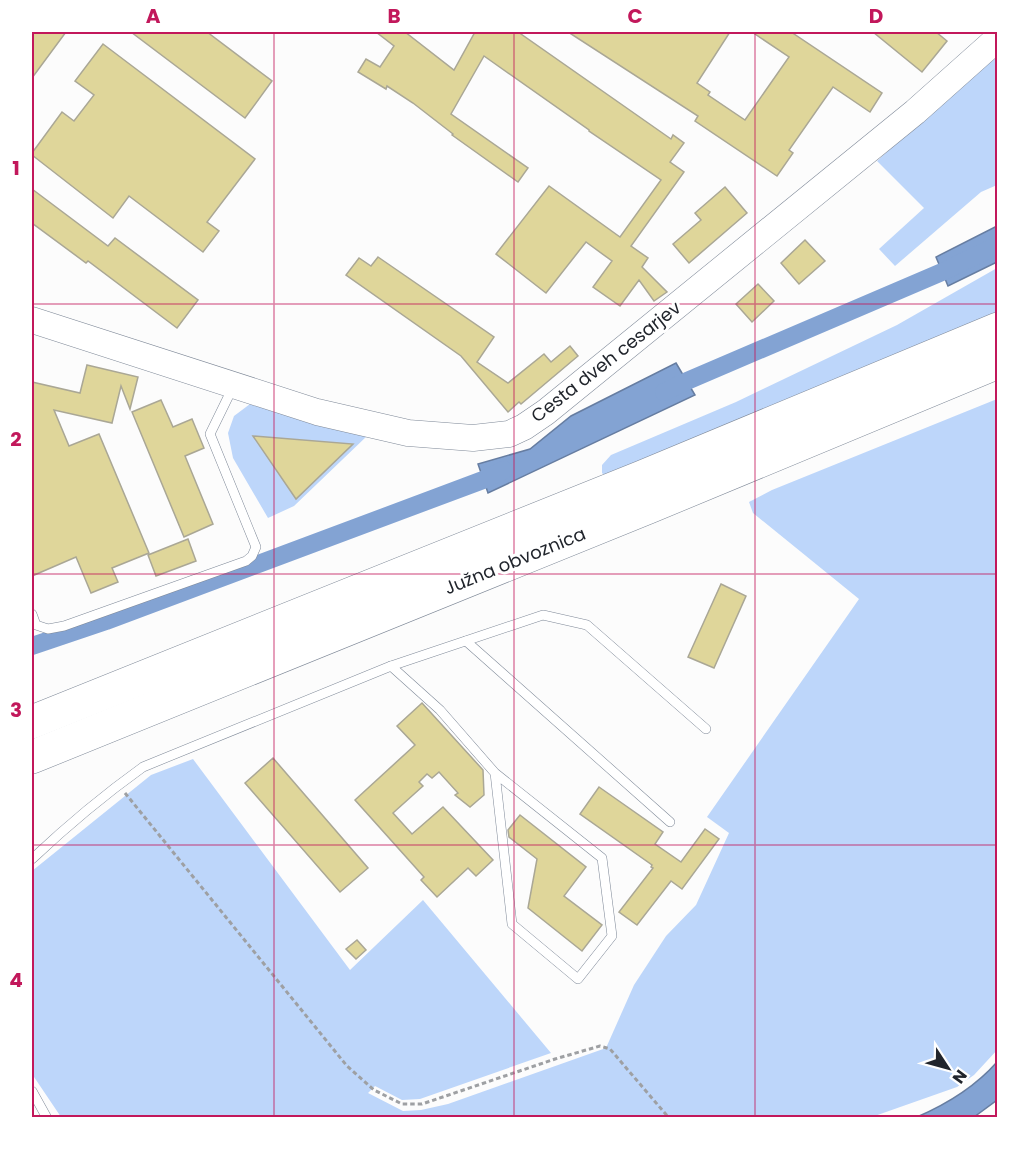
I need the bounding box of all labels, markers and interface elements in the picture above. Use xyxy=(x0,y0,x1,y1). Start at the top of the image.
text: A xyxy=(146,2,161,30)
text: B xyxy=(387,2,401,30)
text: C xyxy=(627,2,643,30)
text: D xyxy=(869,2,883,30)
text: 1 xyxy=(12,154,20,182)
street label: Cesta dveh cesarjev xyxy=(526,295,686,428)
text: 2 xyxy=(10,425,22,453)
street label: Južna obvoznica xyxy=(440,521,589,600)
text: 3 xyxy=(10,696,22,724)
text: 4 xyxy=(9,966,23,994)
north arrow xyxy=(918,1038,978,1098)
text: N xyxy=(947,1065,973,1088)

